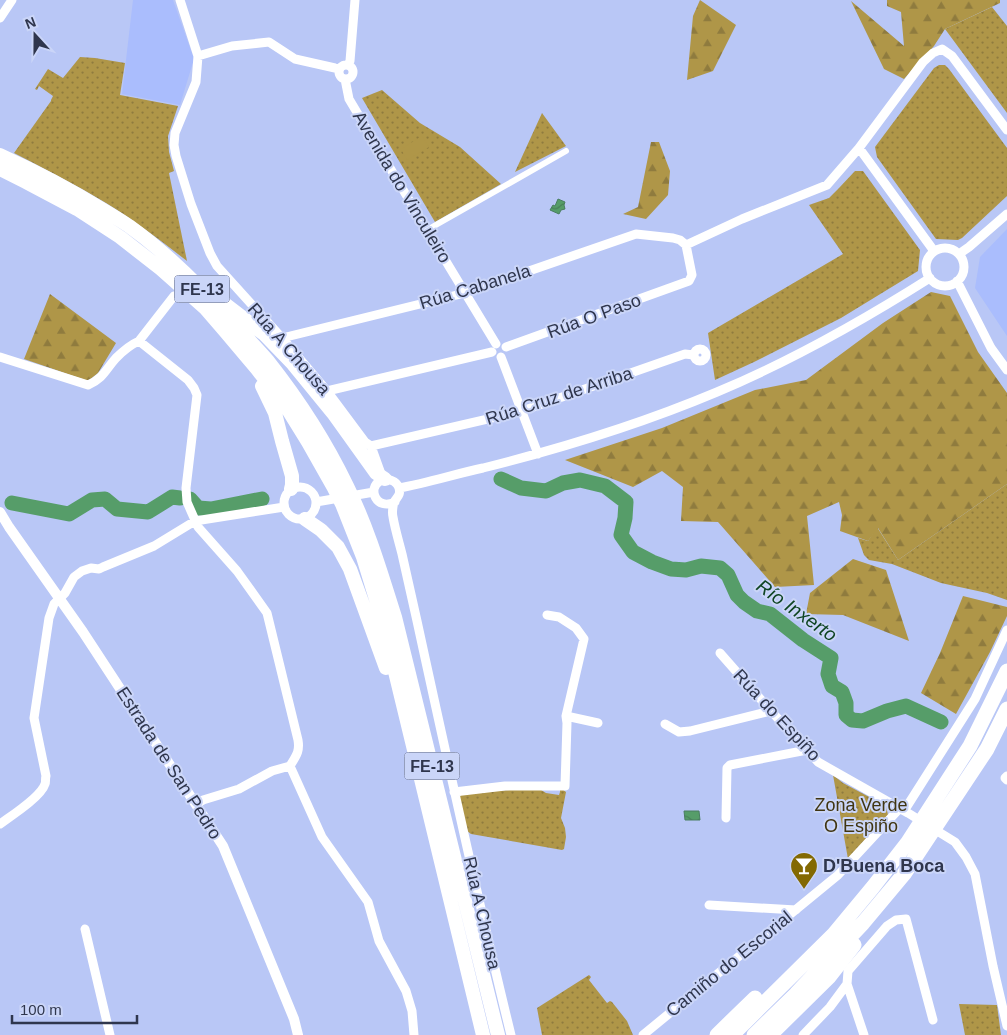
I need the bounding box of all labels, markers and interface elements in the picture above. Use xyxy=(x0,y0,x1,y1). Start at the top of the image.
north arrow xyxy=(10,10,60,60)
text: N xyxy=(23,14,38,32)
street label: Avenida do Vinculeiro xyxy=(349,108,455,266)
street label: Rúa Cabanela xyxy=(417,260,534,313)
road number: FE-13 xyxy=(174,276,230,302)
street label: Rúa O Paso xyxy=(545,290,643,342)
street label: Rúa A Chousa xyxy=(244,299,335,400)
street label: Rúa Cruz de Arriba xyxy=(483,363,636,429)
water label: Río Inxerto xyxy=(753,575,841,646)
street label: Rúa do Espiño xyxy=(729,665,825,765)
street label: Estrada de San Pedro xyxy=(112,683,226,843)
road number: FE-13 xyxy=(404,752,460,779)
park label: Zona Verde O Espiño xyxy=(814,795,908,836)
bar icon: D'Buena Boca xyxy=(789,851,819,890)
street label: Rúa A Chousa xyxy=(459,855,505,972)
place label: D'Buena Boca xyxy=(823,856,945,876)
street label: Camiño do Escorial xyxy=(662,907,796,1021)
scale bar xyxy=(12,992,138,1024)
text: 100 m xyxy=(20,1001,62,1018)

